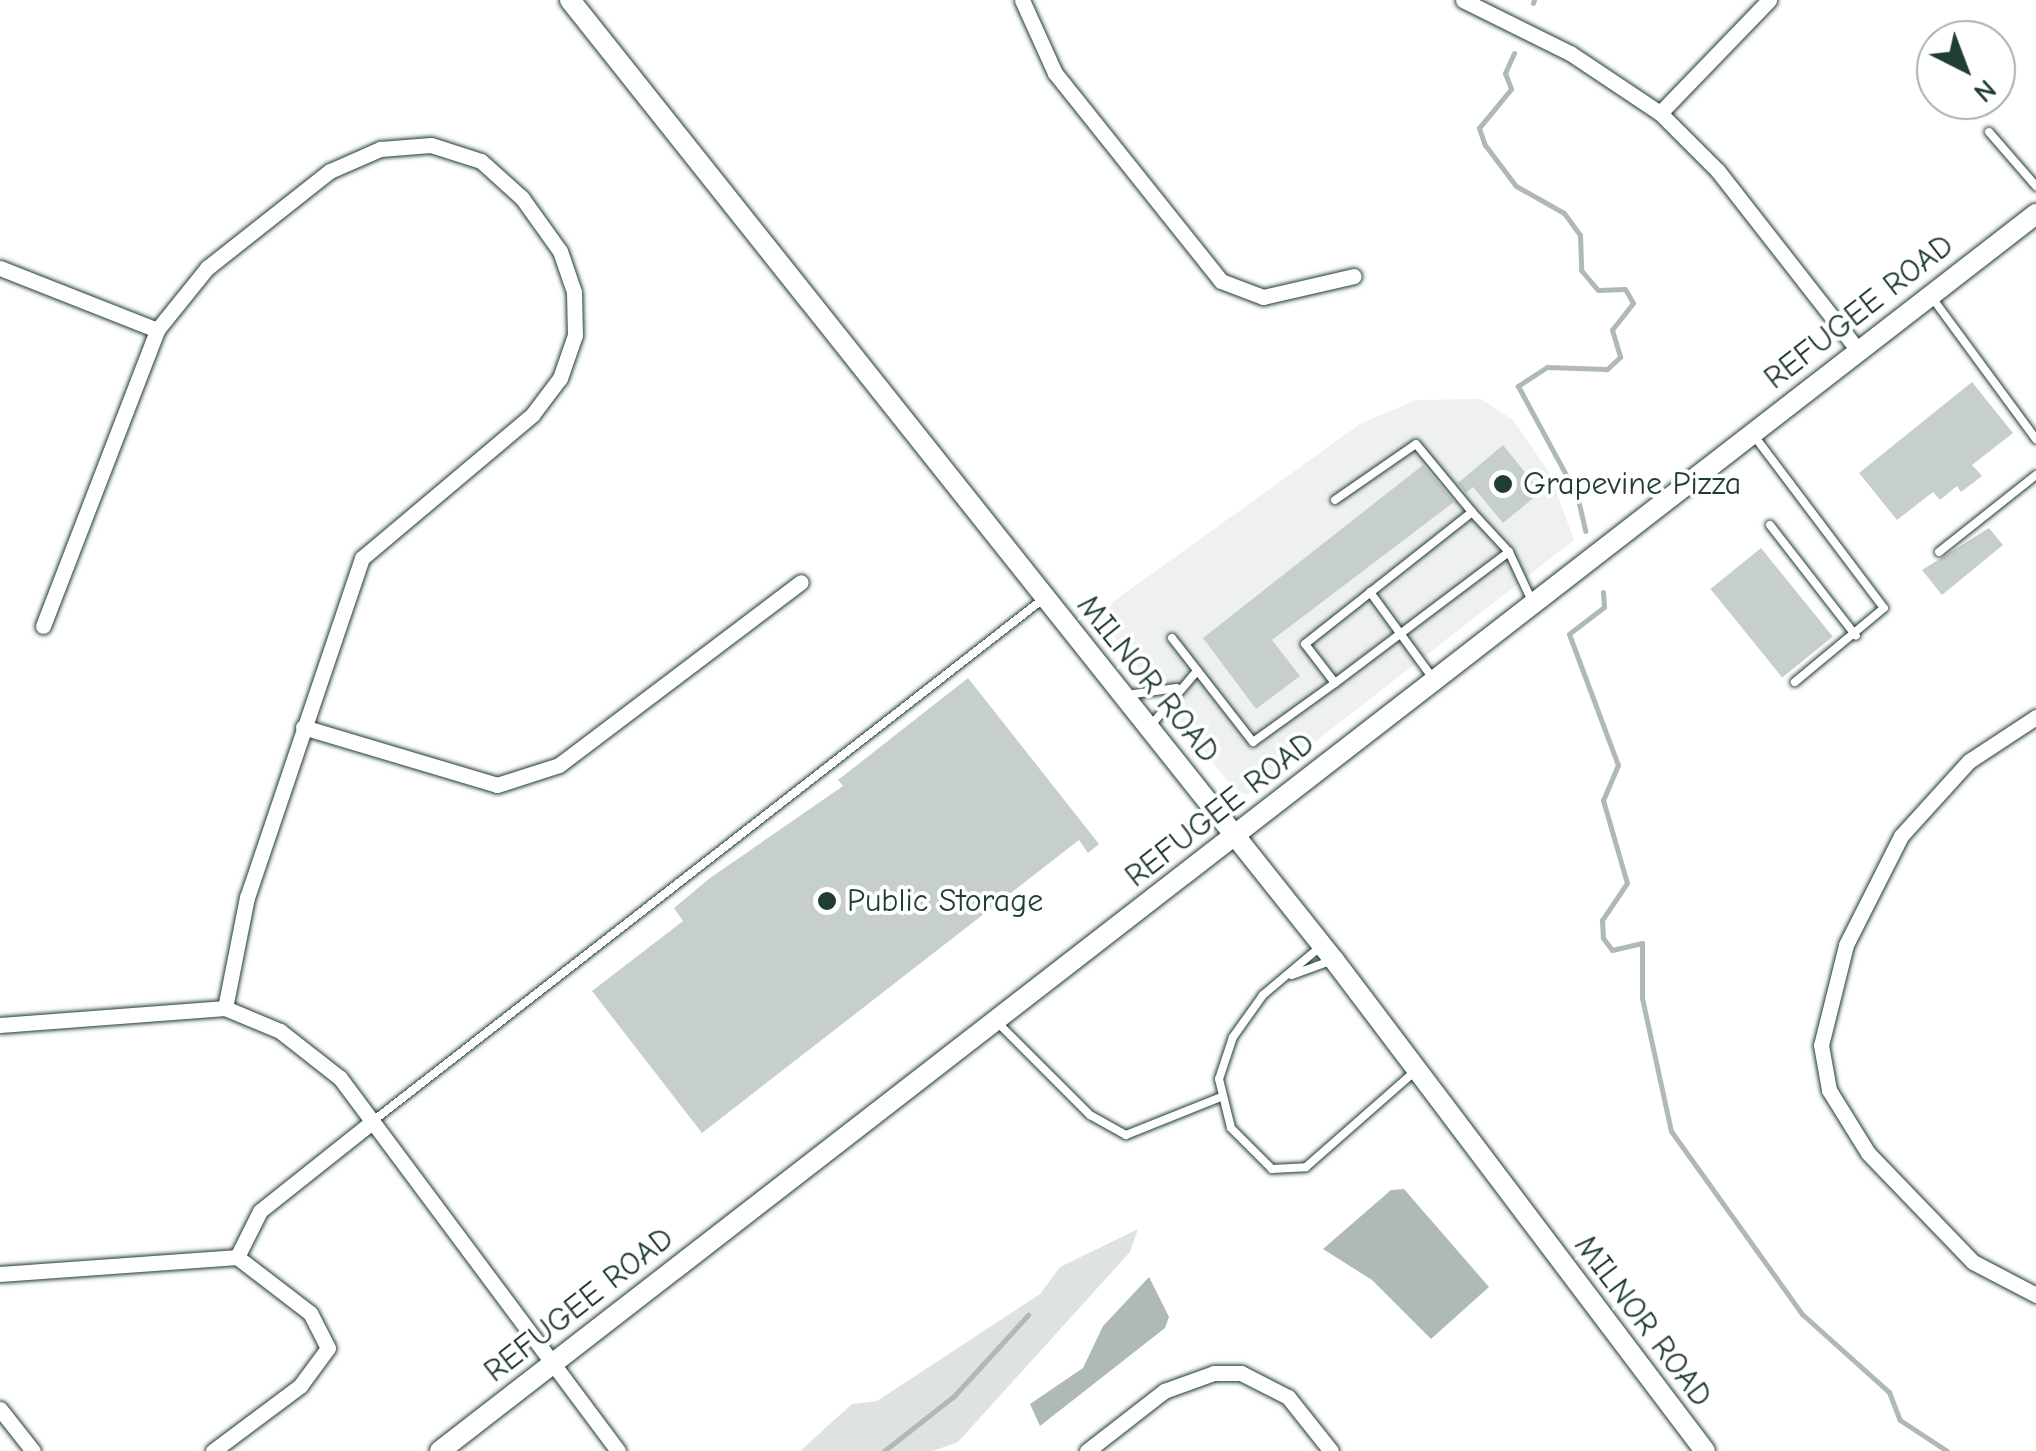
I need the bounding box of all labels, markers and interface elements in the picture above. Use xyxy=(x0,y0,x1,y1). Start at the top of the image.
north arrow xyxy=(1916,20,2016,120)
text: N xyxy=(1967,73,2002,109)
street label: REFUGEE ROAD xyxy=(1757,226,1961,398)
place label: Grapevine Pizza xyxy=(1523,465,1741,503)
marker: Grapevine Pizza xyxy=(1492,473,1514,495)
street label: MILNOR ROAD xyxy=(1069,587,1227,771)
street label: REFUGEE ROAD xyxy=(1118,724,1322,896)
place label: Public Storage xyxy=(847,882,1043,920)
marker: Public Storage xyxy=(816,890,838,912)
street label: REFUGEE ROAD xyxy=(477,1219,681,1391)
street label: MILNOR ROAD xyxy=(1566,1228,1720,1414)

